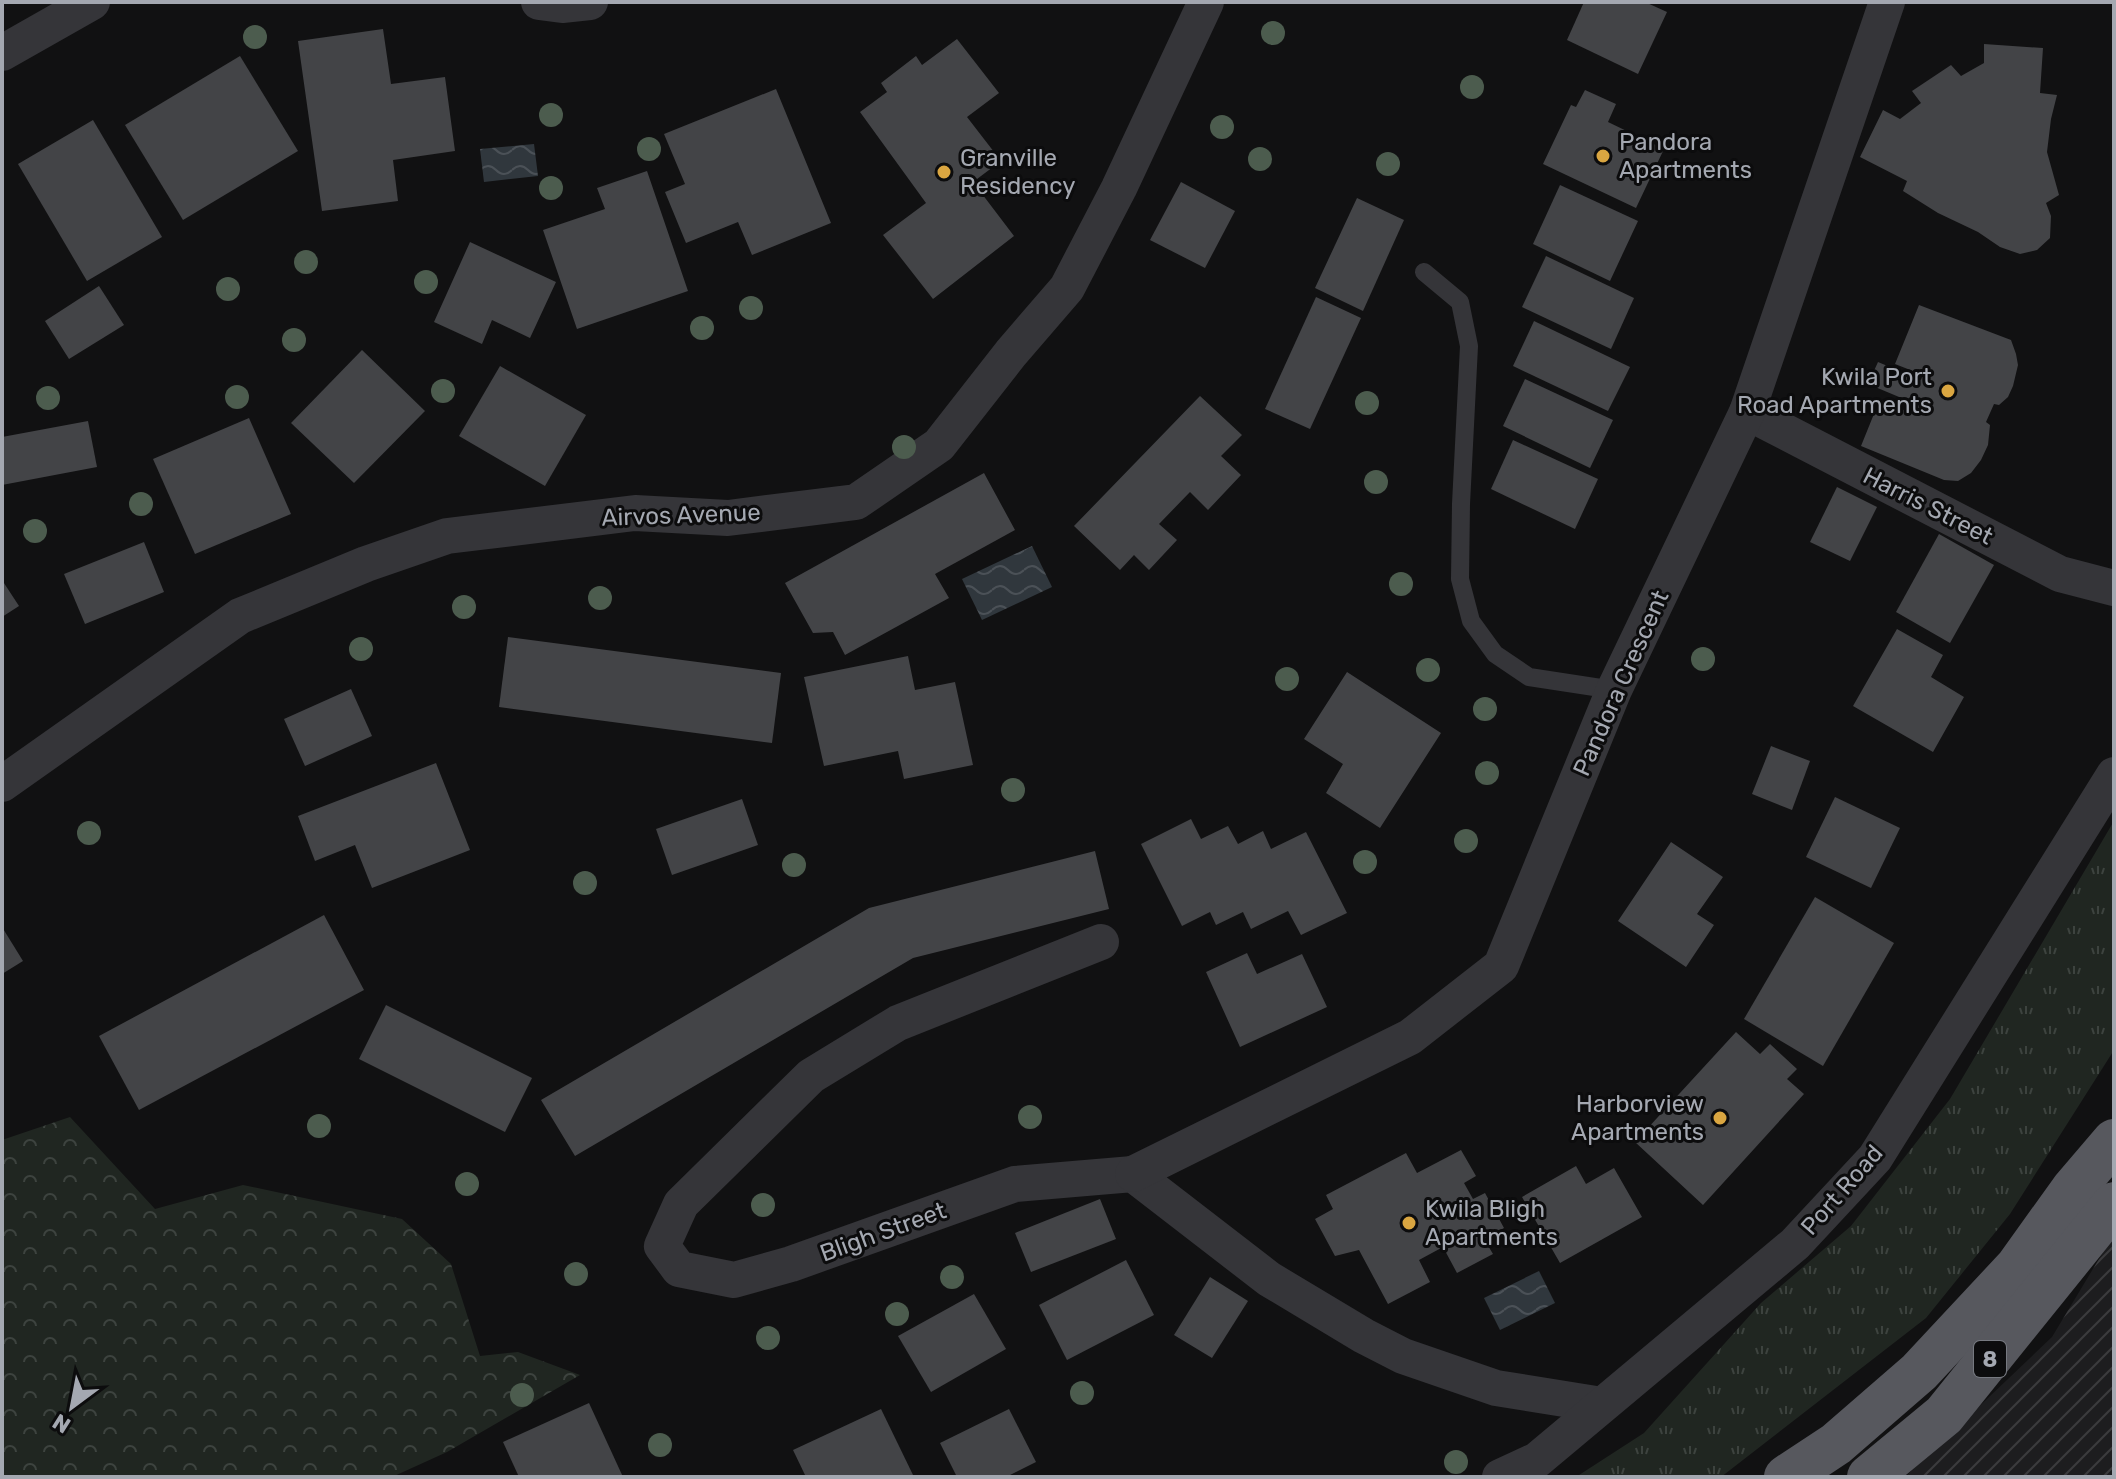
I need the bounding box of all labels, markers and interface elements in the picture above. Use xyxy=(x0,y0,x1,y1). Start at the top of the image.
place label: Pandora Apartments xyxy=(1619,128,1752,184)
place label: Granville Residency xyxy=(960,144,1075,200)
marker: Pandora Apartments xyxy=(1594,147,1612,165)
marker: Granville Residency xyxy=(935,163,953,181)
place label: Kwila Port Road Apartments xyxy=(1737,363,1932,419)
marker: Kwila Port Road Apartments xyxy=(1939,382,1957,400)
street label: Harris Street xyxy=(1858,461,1998,551)
street label: Airvos Avenue xyxy=(601,498,761,532)
street label: Pandora Crescent xyxy=(1568,586,1674,780)
place label: Harborview Apartments xyxy=(1571,1090,1704,1146)
marker: Harborview Apartments xyxy=(1711,1109,1729,1127)
street label: Port Road xyxy=(1795,1139,1889,1241)
place label: Kwila Bligh Apartments xyxy=(1425,1195,1558,1251)
street label: Bligh Street xyxy=(816,1196,950,1268)
marker: Kwila Bligh Apartments xyxy=(1400,1214,1418,1232)
road number: 8 xyxy=(1974,1341,2006,1377)
north arrow xyxy=(32,1367,112,1447)
text: N xyxy=(48,1408,76,1439)

